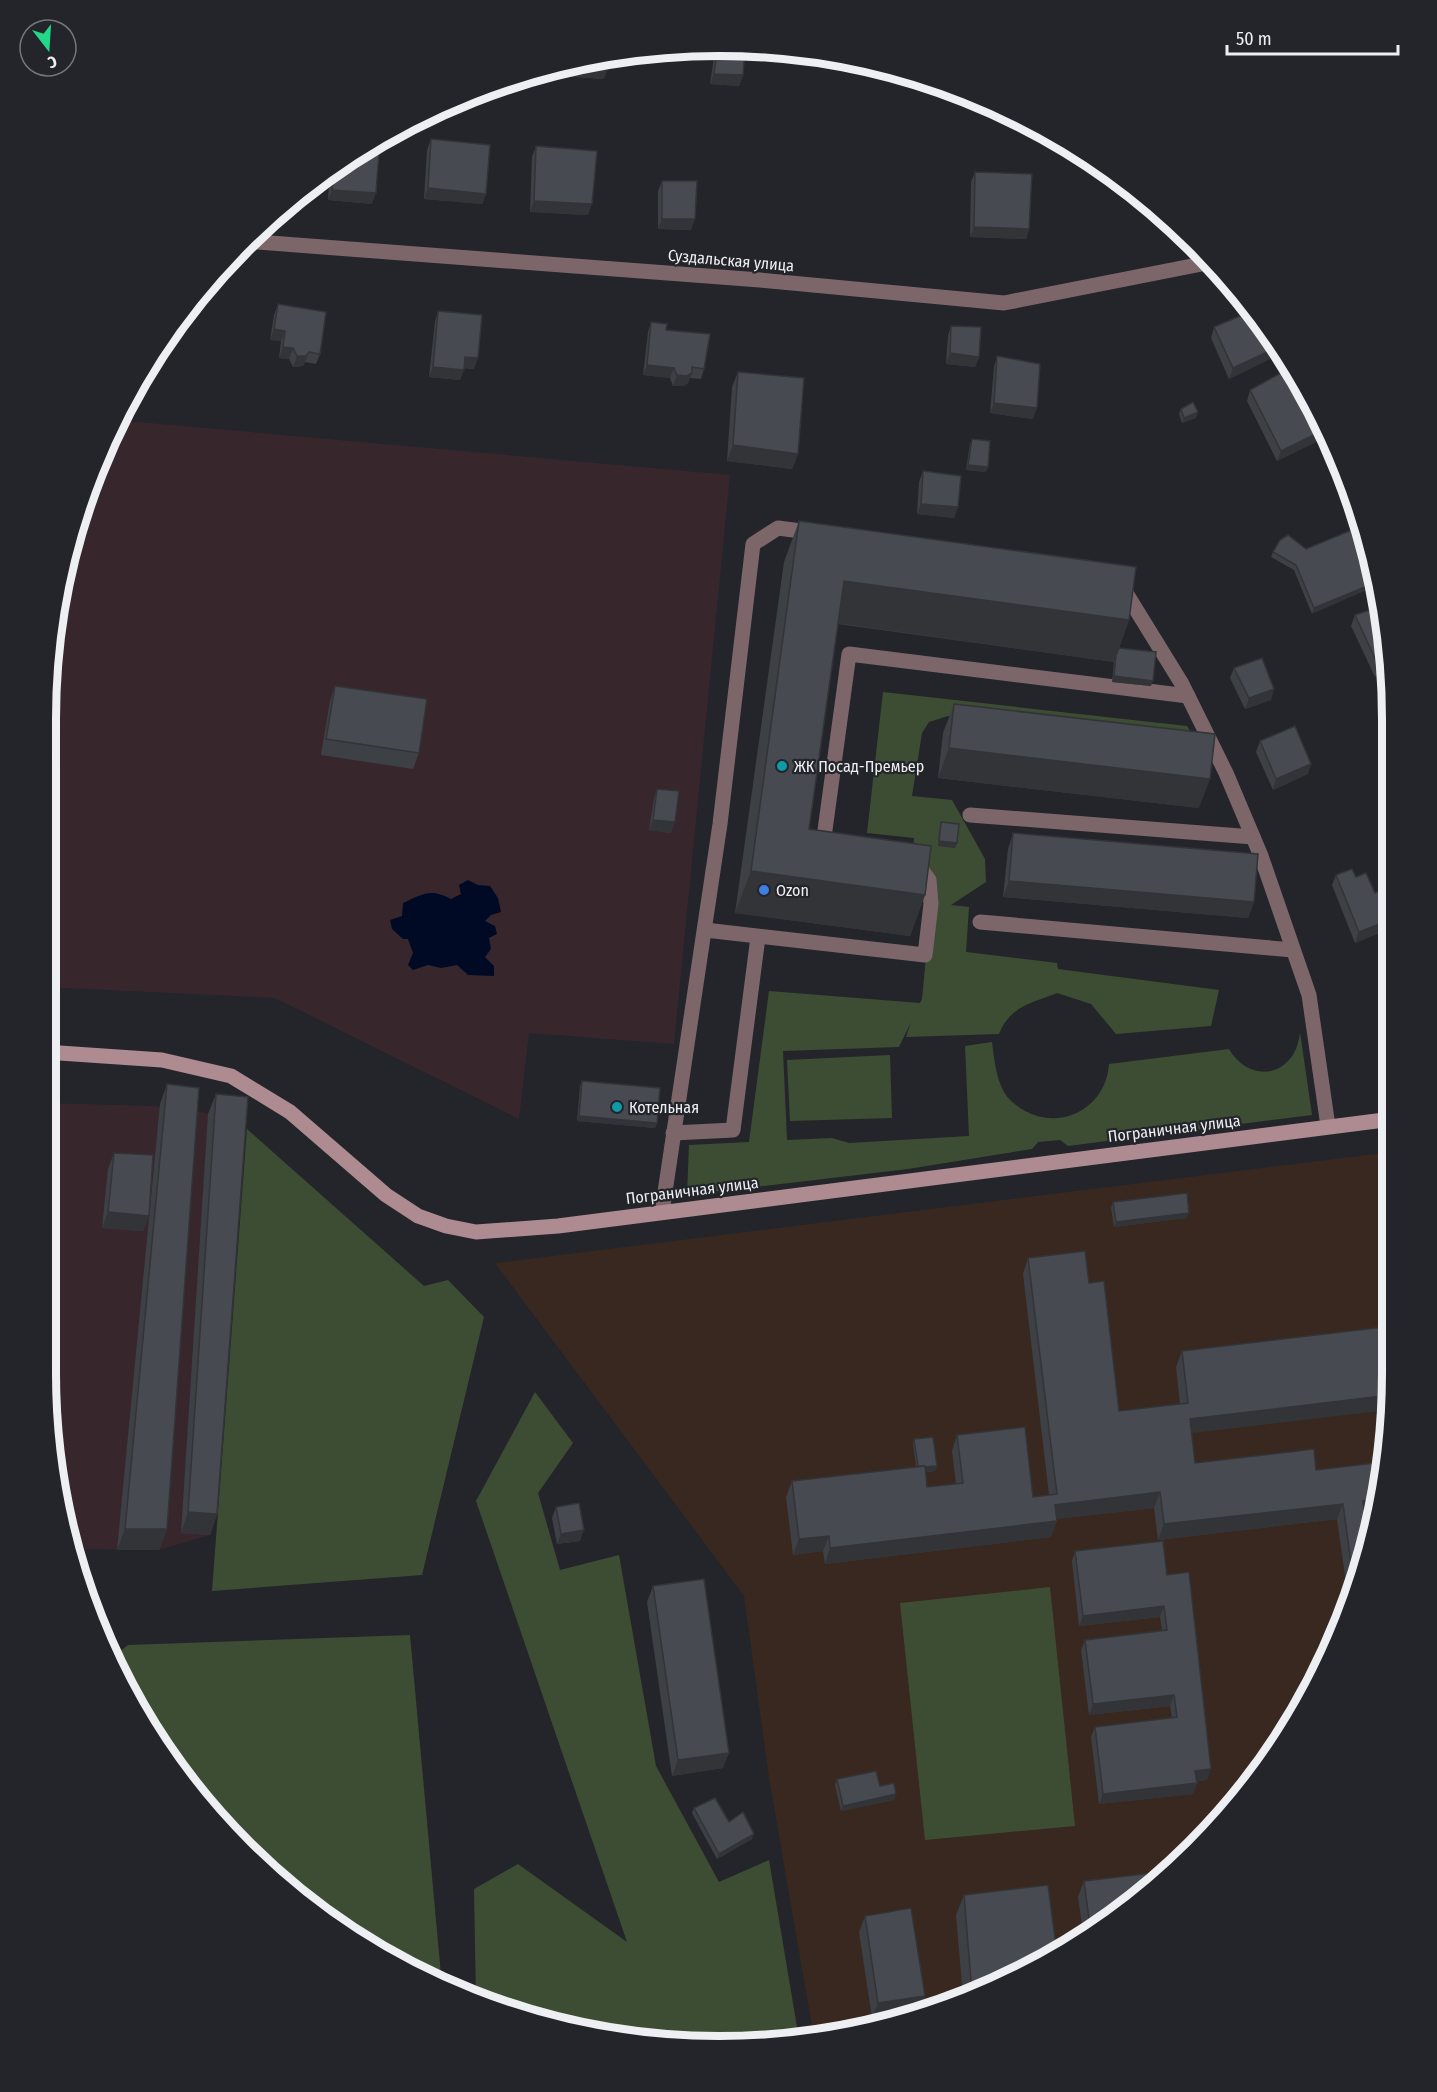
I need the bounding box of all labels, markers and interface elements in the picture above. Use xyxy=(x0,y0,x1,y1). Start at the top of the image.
north arrow xyxy=(18,18,78,78)
scale bar xyxy=(1227,18,1398,56)
text: 50 m xyxy=(1236,28,1272,50)
text: С xyxy=(45,52,59,72)
street label: Суздальская улица xyxy=(667,246,795,275)
place label: ЖК Посад-Премьер xyxy=(794,757,924,776)
marker: ЖК Посад-Премьер xyxy=(775,759,789,773)
place label: Ozon xyxy=(776,881,809,900)
marker: Ozon xyxy=(757,883,771,897)
place label: Котельная xyxy=(629,1098,699,1117)
marker: Котельная xyxy=(610,1100,624,1114)
street label: Пограничная улица xyxy=(1107,1111,1242,1146)
street label: Пограничная улица xyxy=(625,1173,760,1208)

